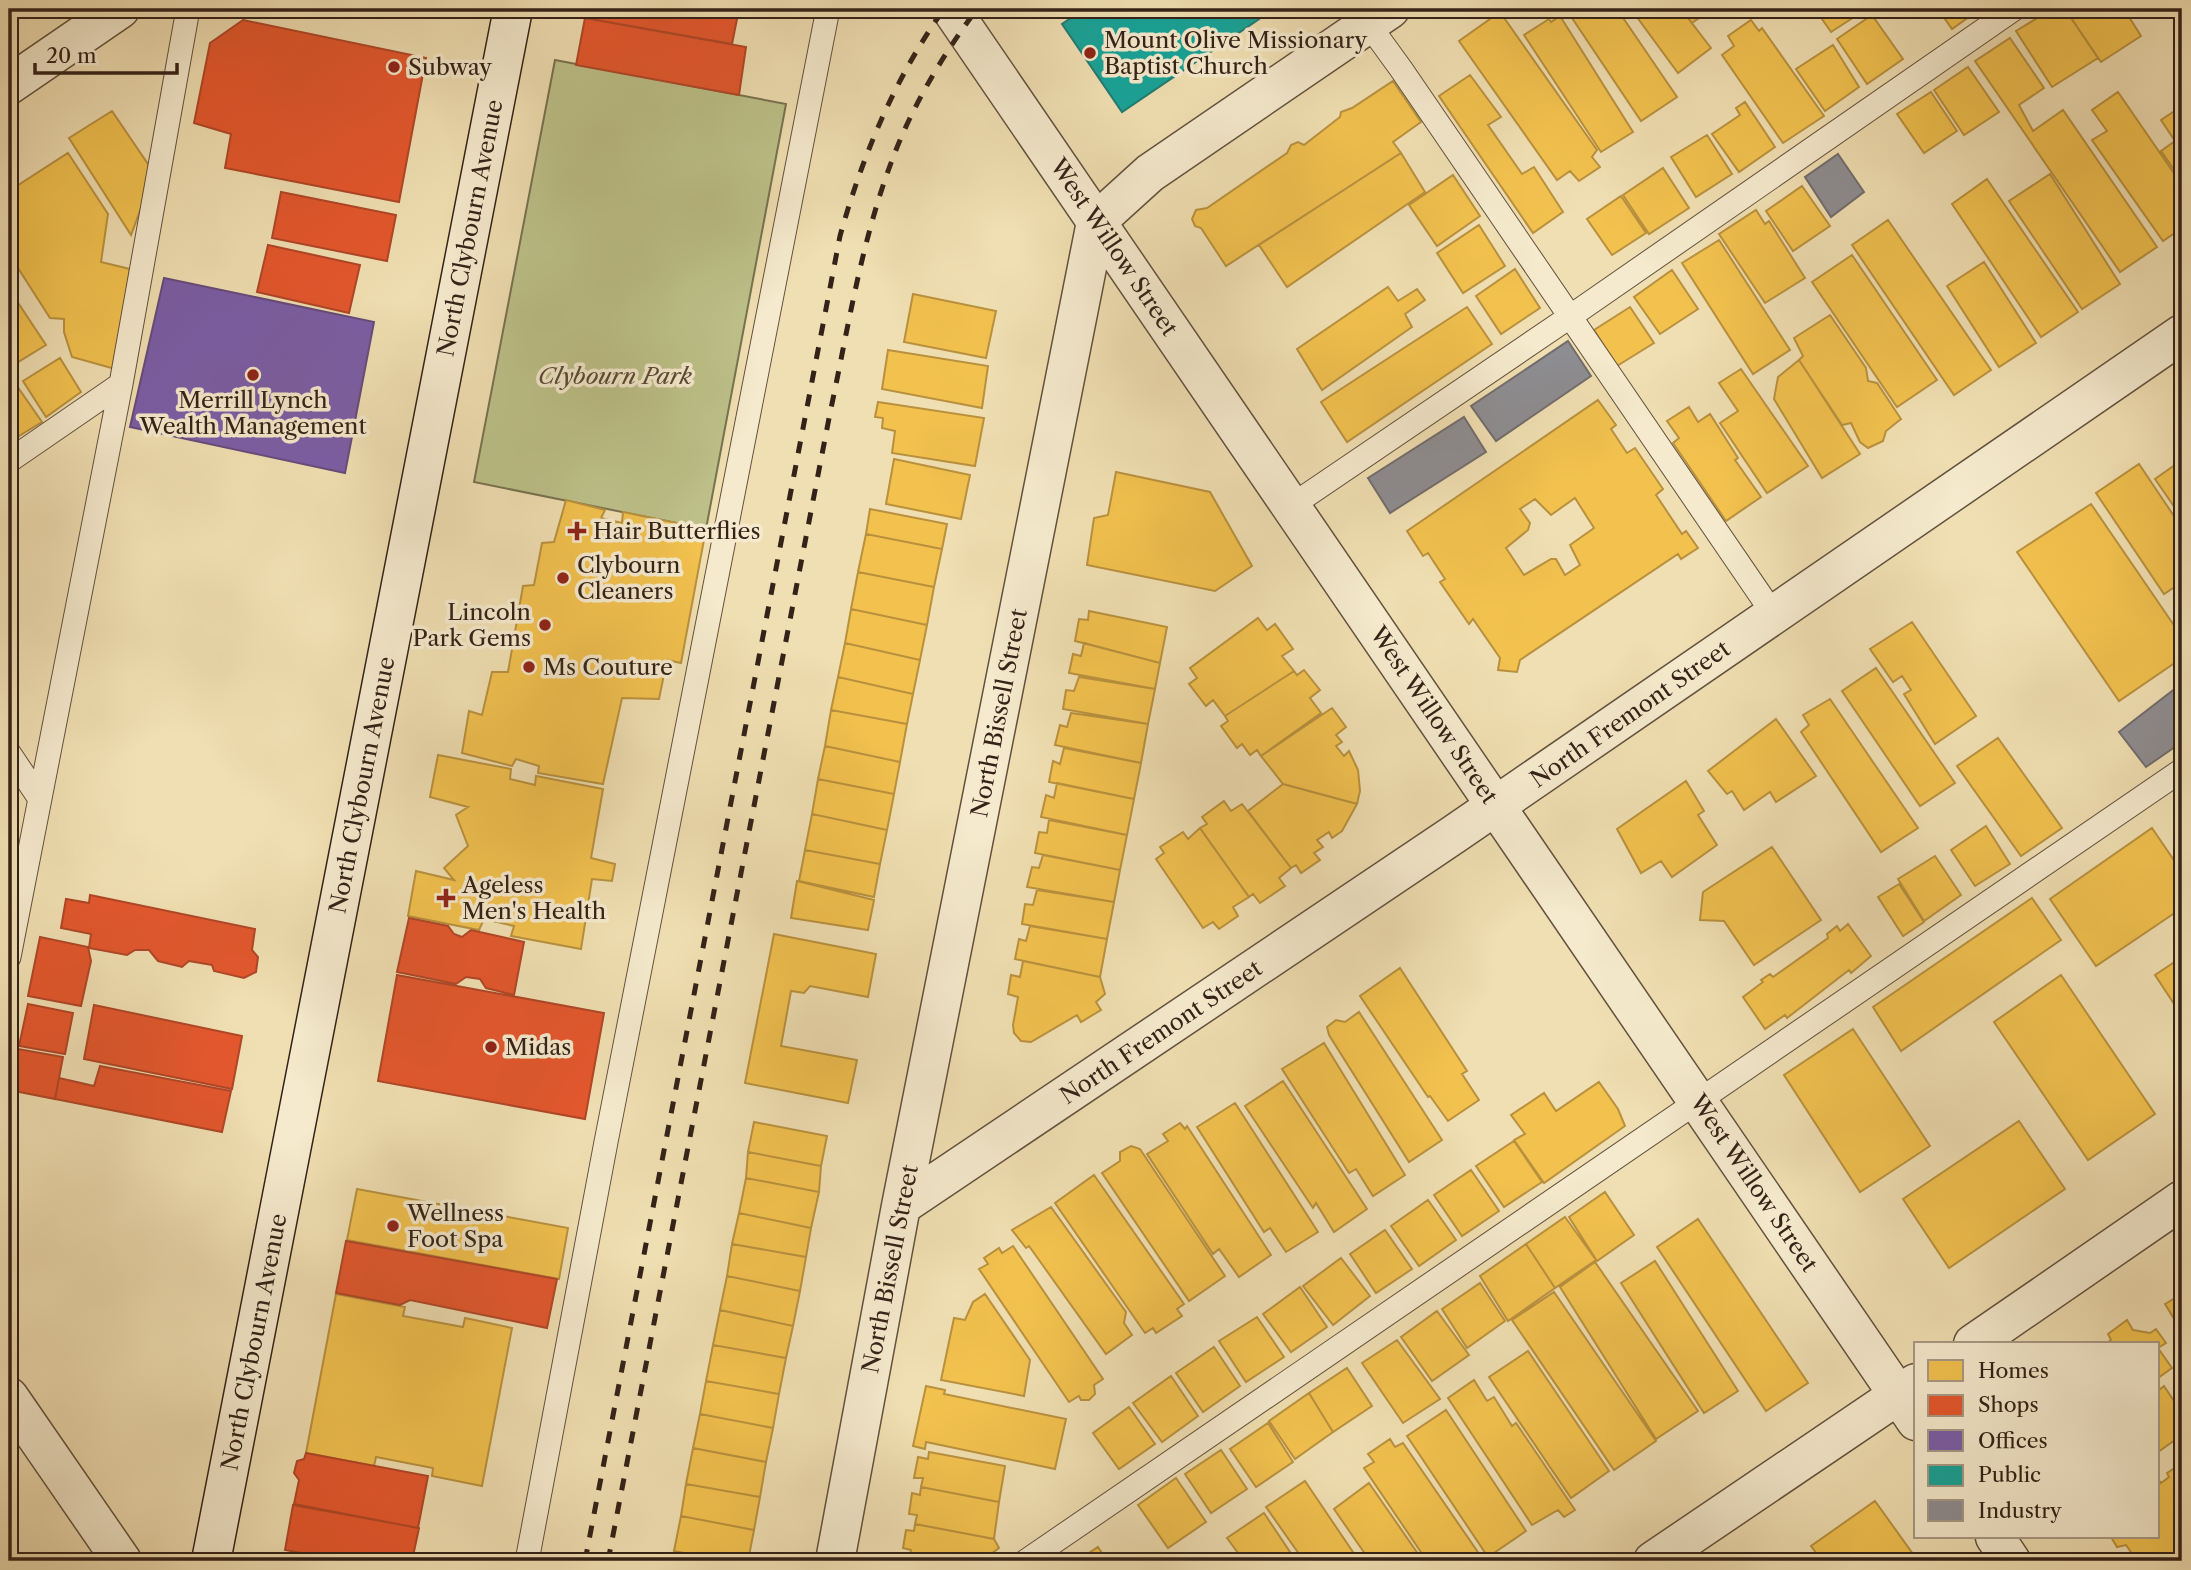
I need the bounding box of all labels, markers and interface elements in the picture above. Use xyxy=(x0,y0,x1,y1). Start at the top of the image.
place label: Mount Olive Missionary Baptist Church xyxy=(1104,26,1368,80)
scale bar xyxy=(35,32,177,76)
text: 20 m xyxy=(46,43,97,68)
marker: Mount Olive Missionary Baptist Church xyxy=(1082,45,1098,61)
place label: Subway xyxy=(408,53,492,81)
marker: Subway xyxy=(386,59,402,75)
street label: North Clybourn Avenue xyxy=(431,97,509,359)
street label: West Willow Street xyxy=(1044,152,1184,341)
park label: Clybourn Park xyxy=(538,362,692,390)
marker: Merrill Lynch Wealth Management xyxy=(245,367,261,383)
place label: Merrill Lynch Wealth Management xyxy=(138,386,367,440)
place label: Hair Butterflies xyxy=(593,517,760,545)
marker: Hair Butterflies xyxy=(567,521,587,541)
place label: Clybourn Cleaners xyxy=(577,551,680,605)
marker: Clybourn Cleaners xyxy=(555,570,571,586)
place label: Lincoln Park Gems xyxy=(413,598,531,652)
street label: North Bissell Street xyxy=(965,606,1033,820)
marker: Lincoln Park Gems xyxy=(537,617,553,633)
street label: West Willow Street xyxy=(1364,620,1504,809)
street label: North Fremont Street xyxy=(1525,634,1735,794)
place label: Ms Couture xyxy=(543,653,673,681)
street label: North Clybourn Avenue xyxy=(323,654,401,916)
marker: Ms Couture xyxy=(521,659,537,675)
place label: Ageless Men's Health xyxy=(461,871,606,925)
marker: Ageless Men's Health xyxy=(436,888,456,908)
street label: North Fremont Street xyxy=(1055,954,1267,1110)
place label: Midas xyxy=(505,1033,571,1061)
marker: Midas xyxy=(483,1039,499,1055)
street label: West Willow Street xyxy=(1684,1088,1824,1277)
street label: North Bissell Street xyxy=(856,1162,924,1376)
place label: Wellness Foot Spa xyxy=(406,1199,504,1253)
street label: North Clybourn Avenue xyxy=(215,1211,293,1473)
marker: Wellness Foot Spa xyxy=(385,1218,401,1234)
legend xyxy=(1914,1342,2160,1538)
text: Homes xyxy=(1978,1358,2049,1383)
text: Shops xyxy=(1978,1392,2039,1417)
text: Offices xyxy=(1978,1428,2048,1453)
text: Public xyxy=(1978,1462,2041,1487)
text: Industry xyxy=(1978,1498,2062,1523)

